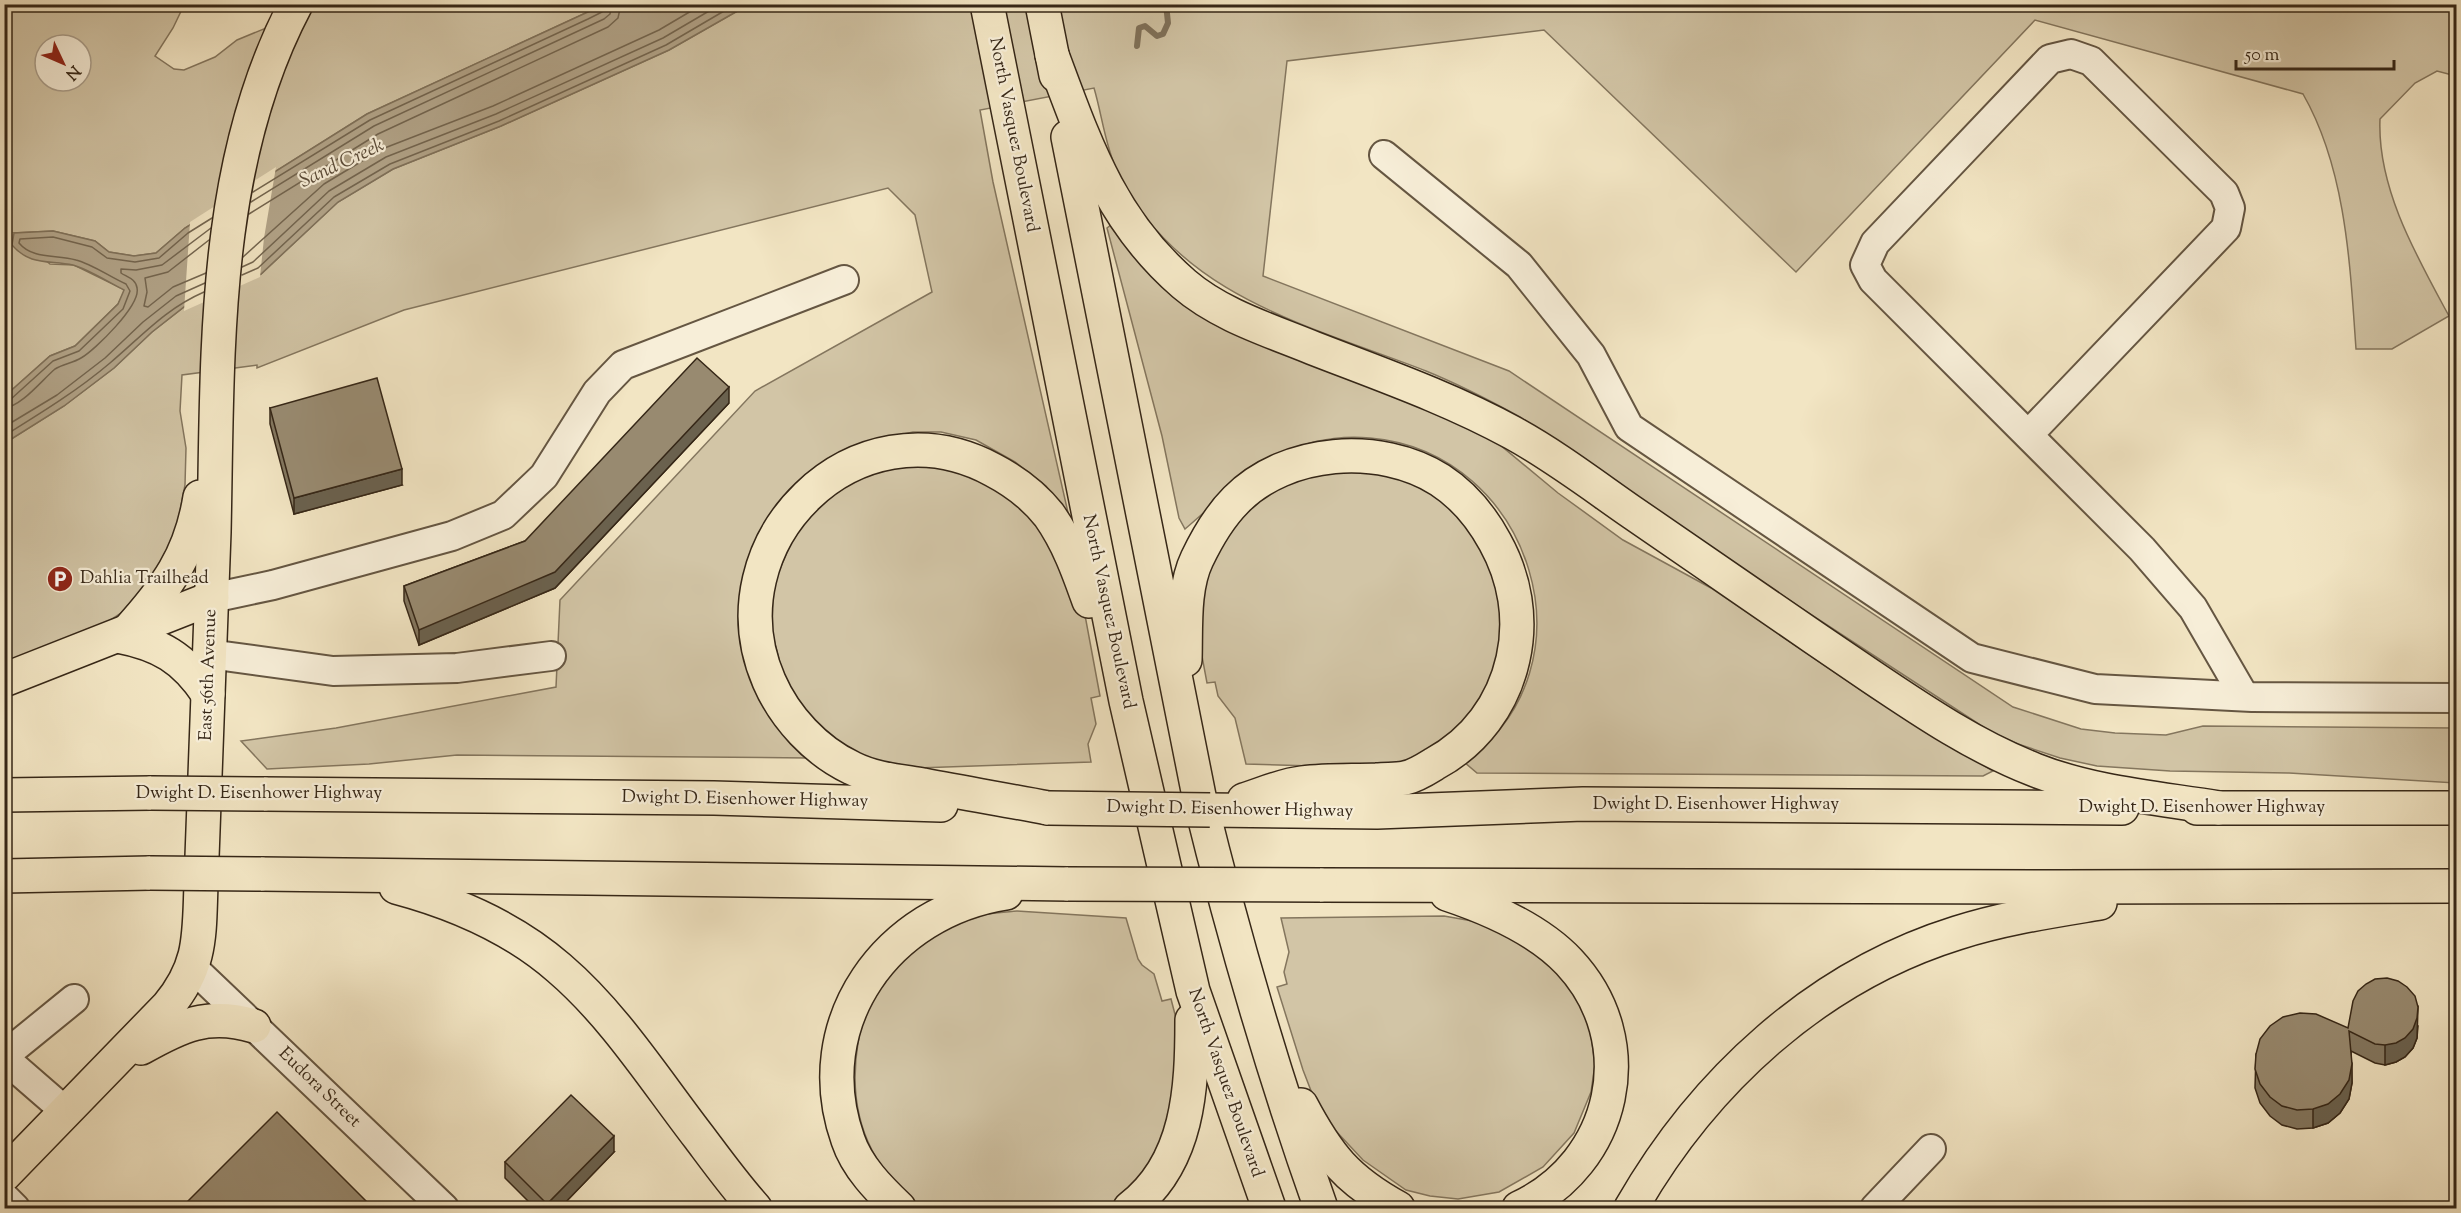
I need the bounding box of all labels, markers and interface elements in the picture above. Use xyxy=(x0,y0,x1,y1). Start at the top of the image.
north arrow xyxy=(33,33,93,93)
scale bar xyxy=(2236,33,2394,71)
street label: North Vasquez Boulevard xyxy=(981,35,1045,235)
text: 50 m xyxy=(2244,43,2280,69)
text: N xyxy=(59,59,85,84)
water label: Sand Creek xyxy=(295,132,389,196)
street label: North Vasquez Boulevard xyxy=(1075,512,1141,712)
parking icon: Dahlia Trailhead xyxy=(45,564,75,594)
place label: Dahlia Trailhead xyxy=(80,566,209,592)
street label: East 56th Avenue xyxy=(194,609,224,741)
street label: Dwight D. Eisenhower Highway xyxy=(136,781,382,807)
street label: Dwight D. Eisenhower Highway xyxy=(621,785,869,815)
street label: Dwight D. Eisenhower Highway xyxy=(1593,792,1839,818)
street label: Dwight D. Eisenhower Highway xyxy=(1106,795,1354,825)
street label: Dwight D. Eisenhower Highway xyxy=(2079,795,2325,821)
street label: North Vasquez Boulevard xyxy=(1180,985,1270,1181)
street label: Eudora Street xyxy=(272,1042,366,1134)

